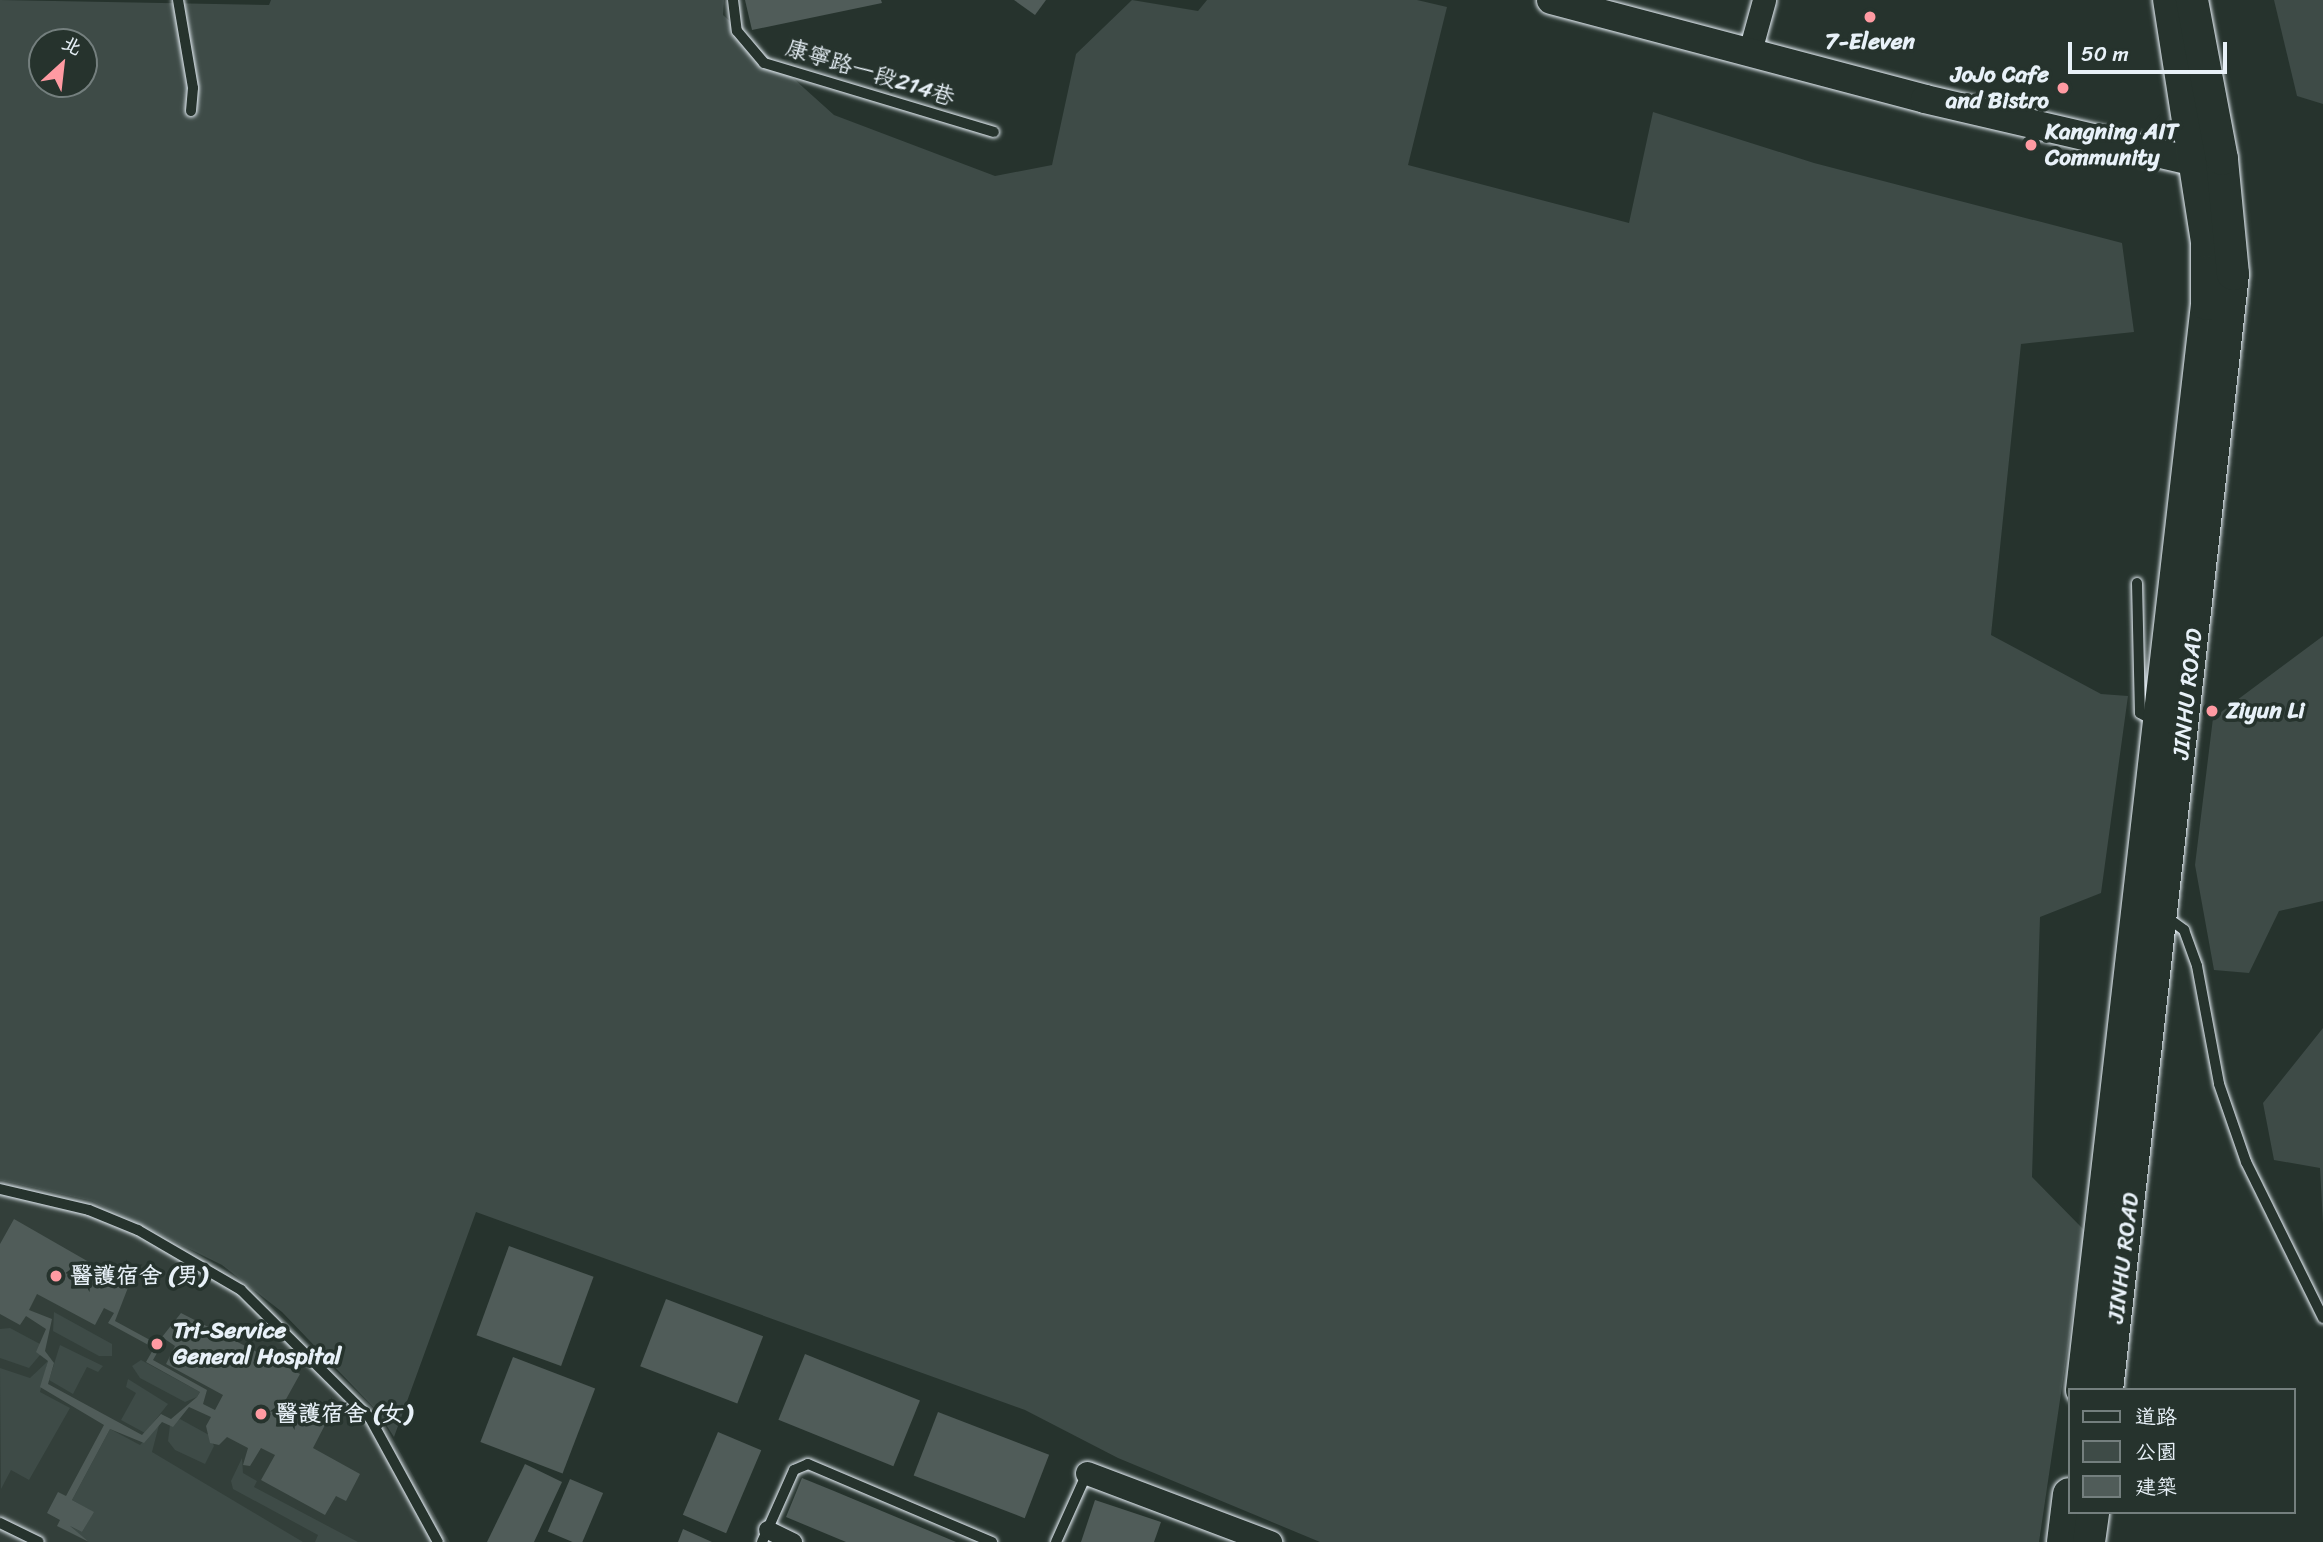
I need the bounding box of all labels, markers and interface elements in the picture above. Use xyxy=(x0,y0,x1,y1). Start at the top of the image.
marker: 7-Eleven xyxy=(1862,9,1878,25)
text: 北 xyxy=(56,27,88,65)
north arrow xyxy=(28,28,98,98)
place label: 7-Eleven xyxy=(1825,28,1915,56)
scale bar xyxy=(2071,28,2230,72)
street label: 康寧路一段214巷 xyxy=(782,34,958,112)
text: 50 m xyxy=(2081,35,2129,73)
place label: JoJo Cafe and Bistro xyxy=(1944,61,2049,115)
marker: JoJo Cafe and Bistro xyxy=(2055,80,2071,96)
place label: Kangning AIT Community xyxy=(2045,118,2178,172)
marker: Kangning AIT Community xyxy=(2023,137,2039,153)
street label: JINHU ROAD xyxy=(2167,627,2209,761)
place label: Ziyun Li xyxy=(2226,697,2304,725)
marker: Ziyun Li xyxy=(2204,703,2220,719)
street label: JINHU ROAD xyxy=(2102,1191,2146,1325)
place label: 醫護宿舍 (男) xyxy=(70,1262,207,1290)
marker: 醫護宿舍 (男) xyxy=(48,1268,64,1284)
place label: Tri-Service General Hospital xyxy=(173,1317,341,1371)
marker: Tri-Service General Hospital xyxy=(147,1334,167,1354)
legend xyxy=(2068,1388,2295,1514)
text: 道路 xyxy=(2135,1398,2177,1436)
place label: 醫護宿舍 (女) xyxy=(275,1400,412,1428)
marker: 醫護宿舍 (女) xyxy=(253,1406,269,1422)
text: 公園 xyxy=(2135,1433,2177,1471)
text: 建築 xyxy=(2135,1468,2177,1506)

